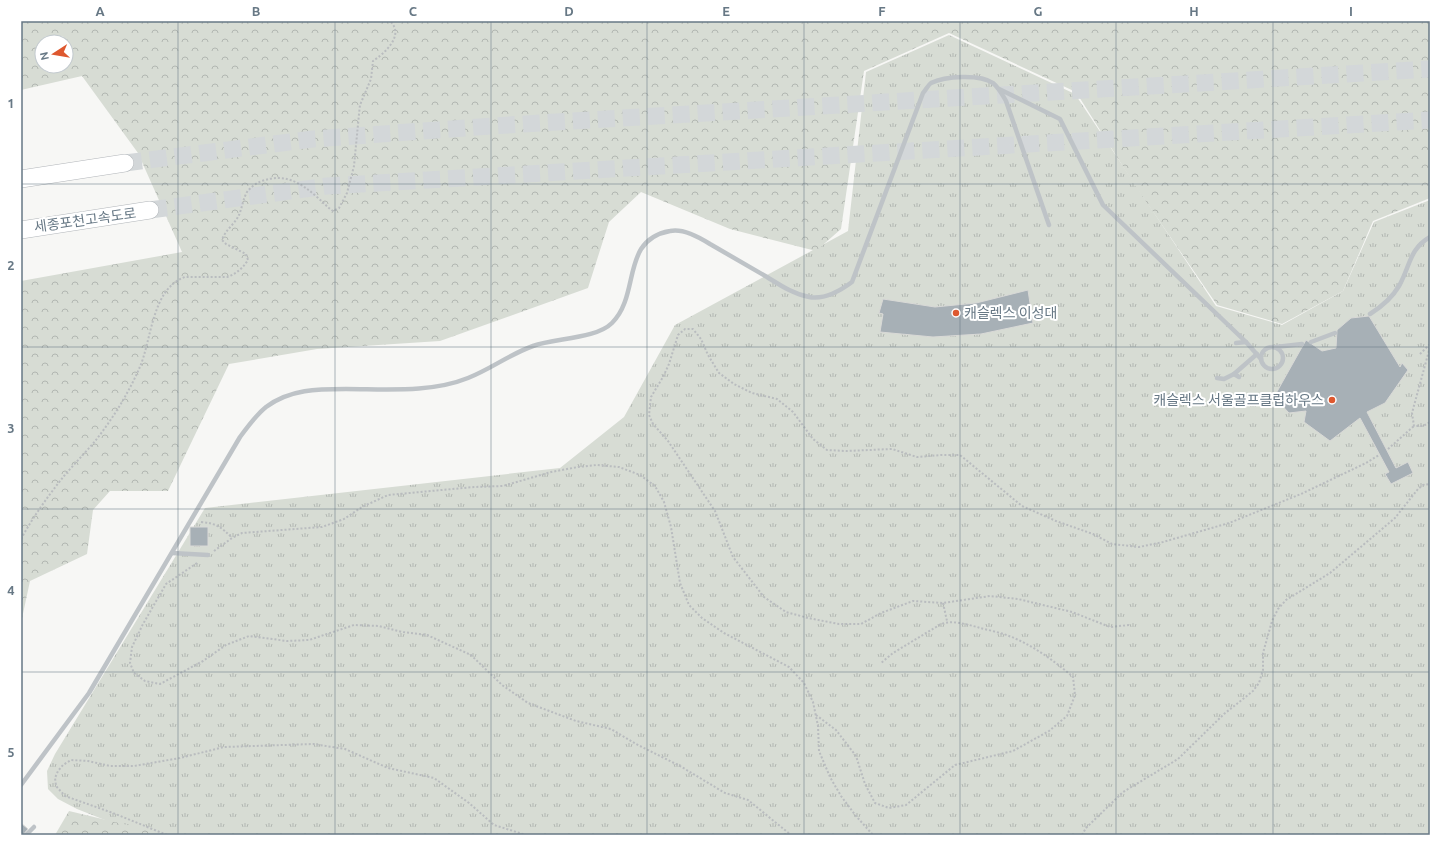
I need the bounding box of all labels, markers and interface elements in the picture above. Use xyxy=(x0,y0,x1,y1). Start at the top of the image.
text: A xyxy=(95,4,105,18)
text: B xyxy=(252,4,261,18)
text: C xyxy=(409,4,418,18)
text: D xyxy=(564,4,574,18)
text: E xyxy=(722,4,730,18)
text: F xyxy=(878,4,886,18)
text: G xyxy=(1034,4,1043,18)
text: H xyxy=(1189,4,1199,18)
text: I xyxy=(1349,4,1353,18)
north arrow xyxy=(34,34,74,74)
text: N xyxy=(37,51,51,61)
text: 1 xyxy=(7,96,15,110)
street label: 세종포천고속도로 xyxy=(33,205,137,235)
text: 2 xyxy=(7,258,15,272)
place label: 캐슬렉스 이성대 xyxy=(964,305,1057,321)
marker: 캐슬렉스 이성대 xyxy=(951,308,961,318)
place label: 캐슬렉스 서울골프클럽하우스 xyxy=(1153,392,1324,408)
marker: 캐슬렉스 서울골프클럽하우스 xyxy=(1327,395,1337,405)
text: 3 xyxy=(7,421,15,435)
text: 4 xyxy=(7,583,15,597)
text: 5 xyxy=(7,745,15,759)

